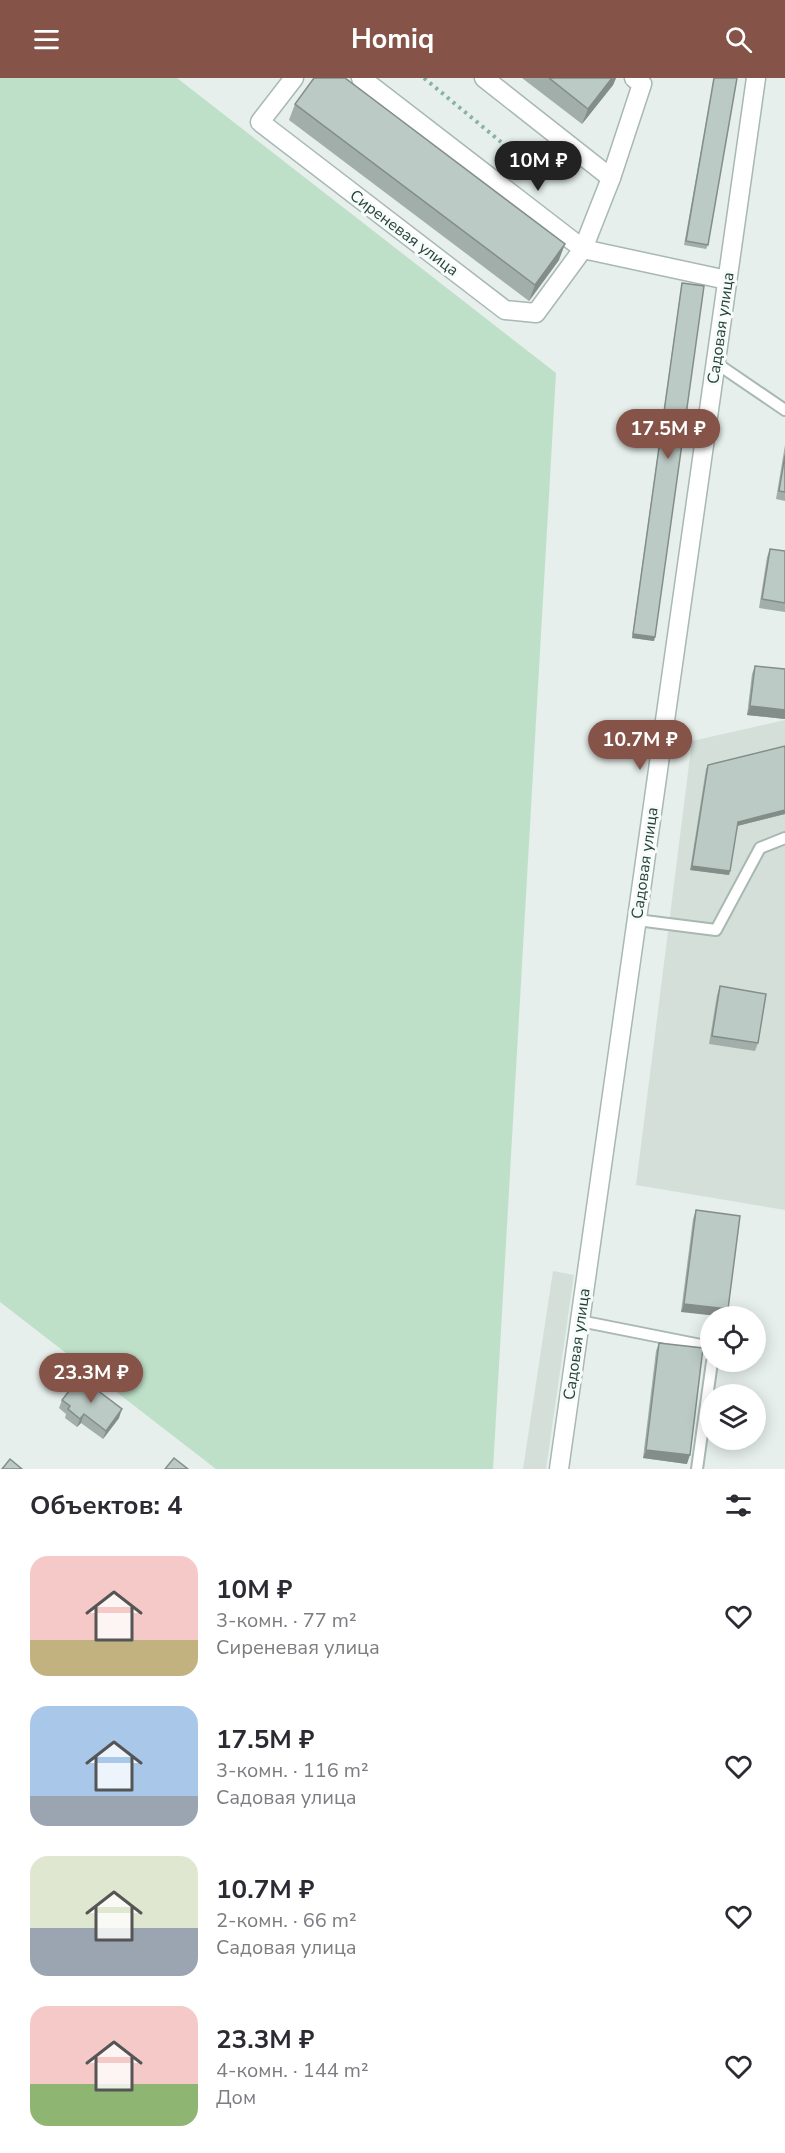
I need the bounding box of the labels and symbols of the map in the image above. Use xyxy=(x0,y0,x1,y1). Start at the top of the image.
pin: 10M ₽ xyxy=(496,141,580,192)
street label: Сиреневая улица xyxy=(345,185,463,281)
street label: Садовая улица xyxy=(702,271,740,385)
pin: 17.5M ₽ xyxy=(613,409,723,460)
pin: 10.7M ₽ xyxy=(585,720,695,771)
street label: Садовая улица xyxy=(626,806,664,920)
street label: Садовая улица xyxy=(558,1287,596,1401)
pin: 23.3M ₽ xyxy=(36,1353,146,1404)

